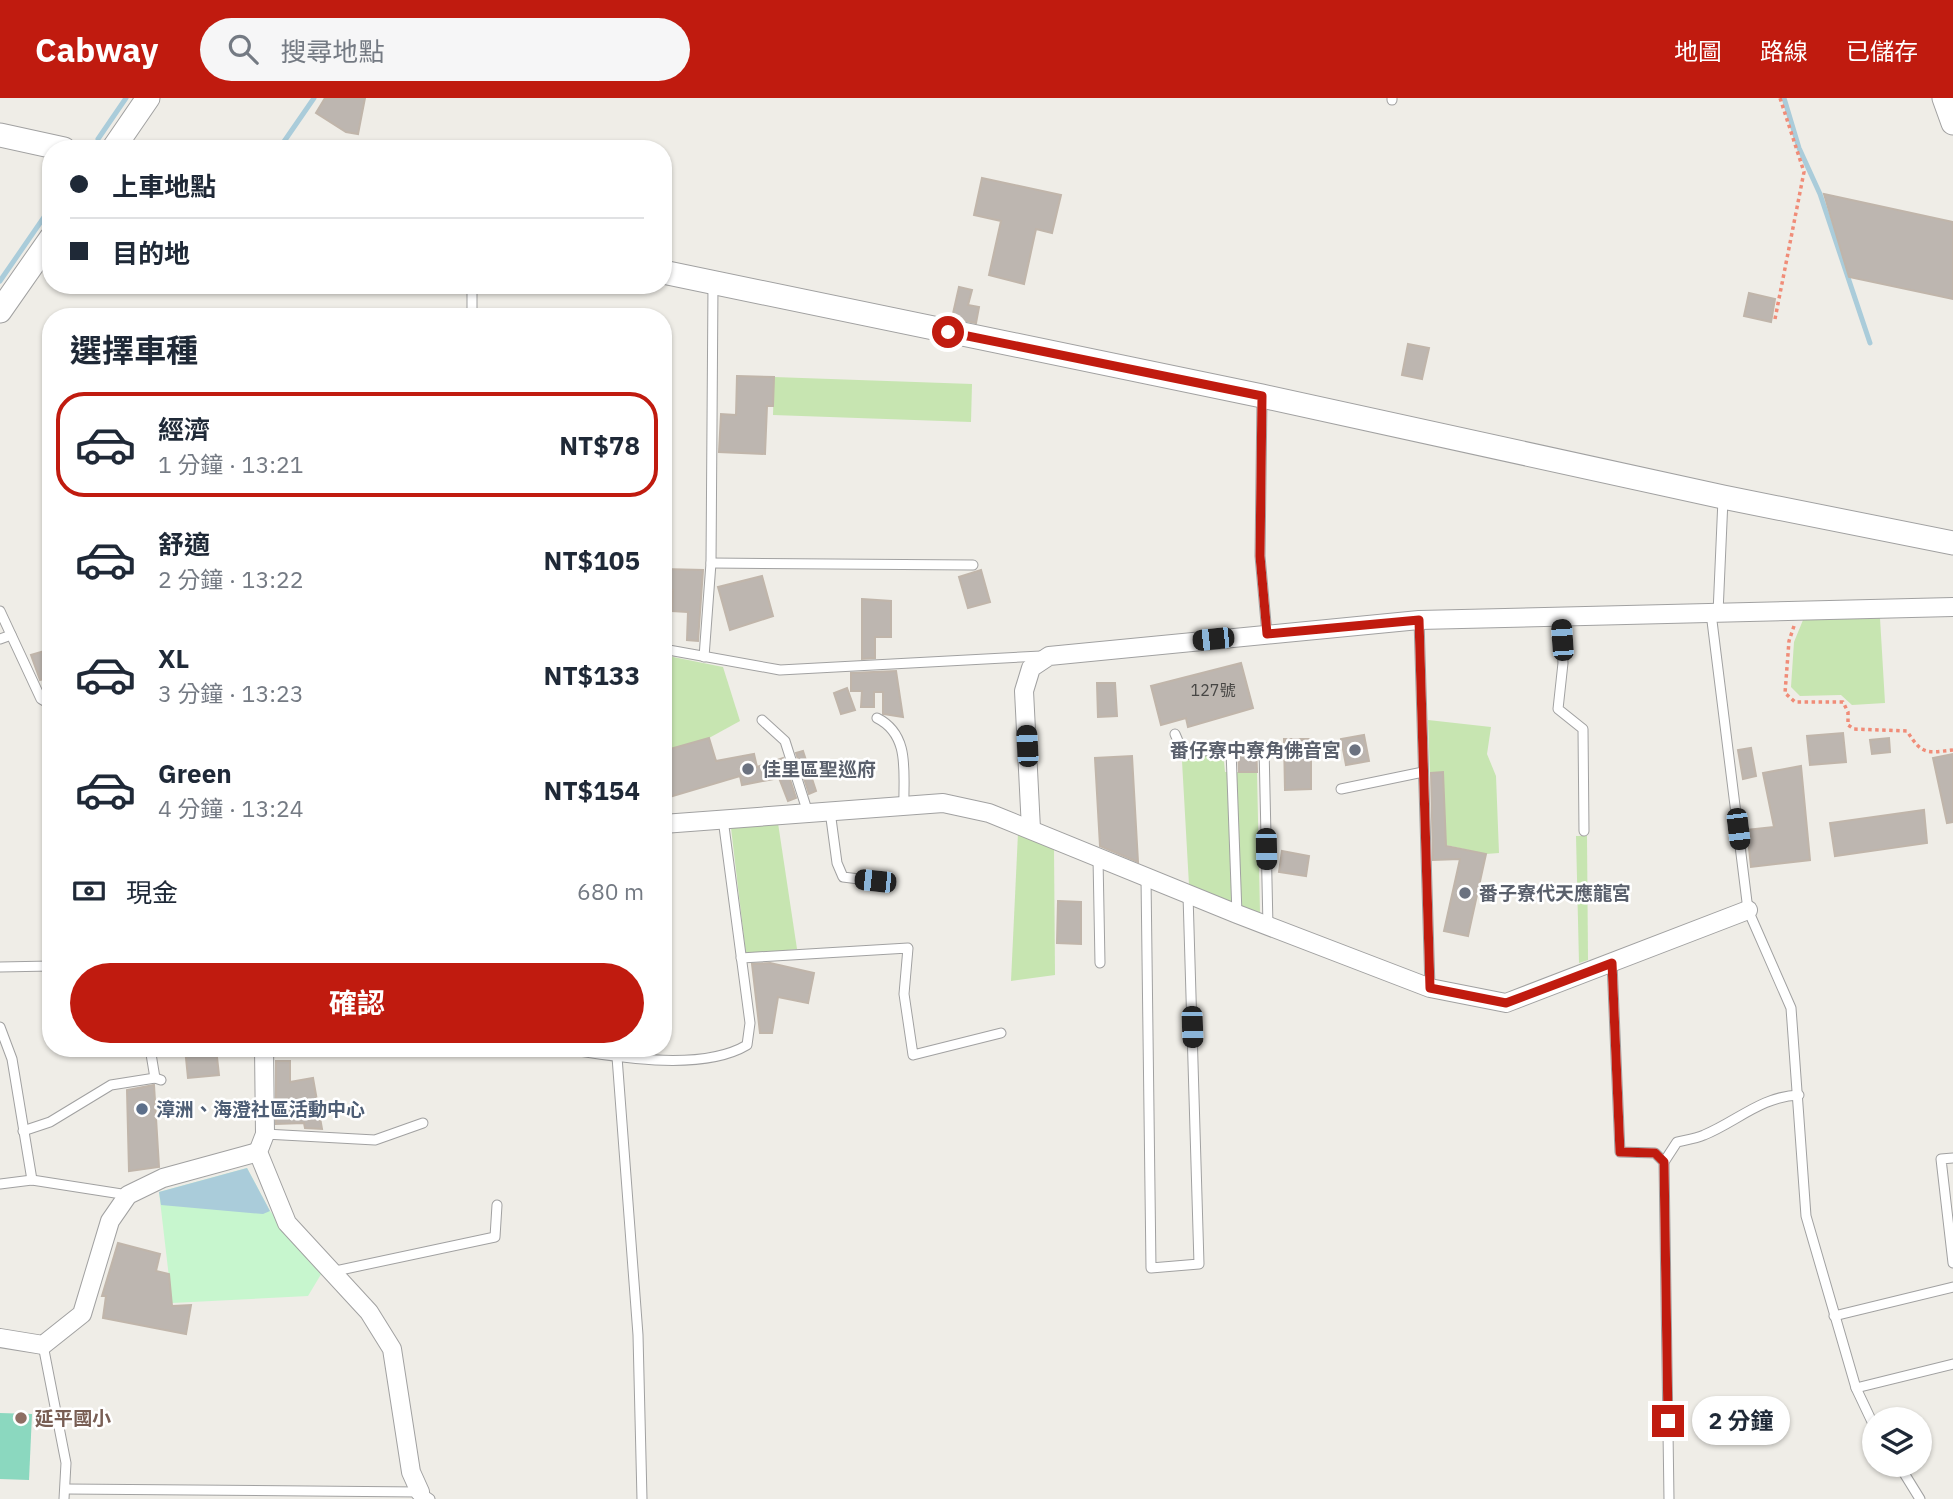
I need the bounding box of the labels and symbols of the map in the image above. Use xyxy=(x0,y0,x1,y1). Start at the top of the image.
route start xyxy=(932,316,964,348)
car xyxy=(1551,618,1574,662)
car xyxy=(1192,626,1235,652)
house number: 127號 xyxy=(1191,680,1235,700)
car xyxy=(1016,724,1039,768)
place label: 番仔寮中寮角佛音宮 xyxy=(1170,738,1341,762)
marker: 番仔寮中寮角佛音宮 xyxy=(1347,742,1363,758)
place label: 佳里區聖巡府 xyxy=(762,757,876,781)
marker: 佳里區聖巡府 xyxy=(740,761,756,777)
car xyxy=(1726,807,1751,851)
car xyxy=(1256,828,1277,870)
car xyxy=(854,868,897,894)
place label: 番子寮代天應龍宮 xyxy=(1479,881,1631,905)
marker: 番子寮代天應龍宮 xyxy=(1457,885,1473,901)
car xyxy=(1181,1006,1204,1048)
place label: 漳洲、海澄社區活動中心 xyxy=(156,1097,365,1121)
marker: 漳洲、海澄社區活動中心 xyxy=(134,1101,150,1117)
callout: 2 分鐘 xyxy=(1692,1396,1790,1446)
route end xyxy=(1652,1405,1684,1437)
place label: 延平國小 xyxy=(35,1406,111,1430)
marker: 延平國小 xyxy=(13,1410,29,1426)

